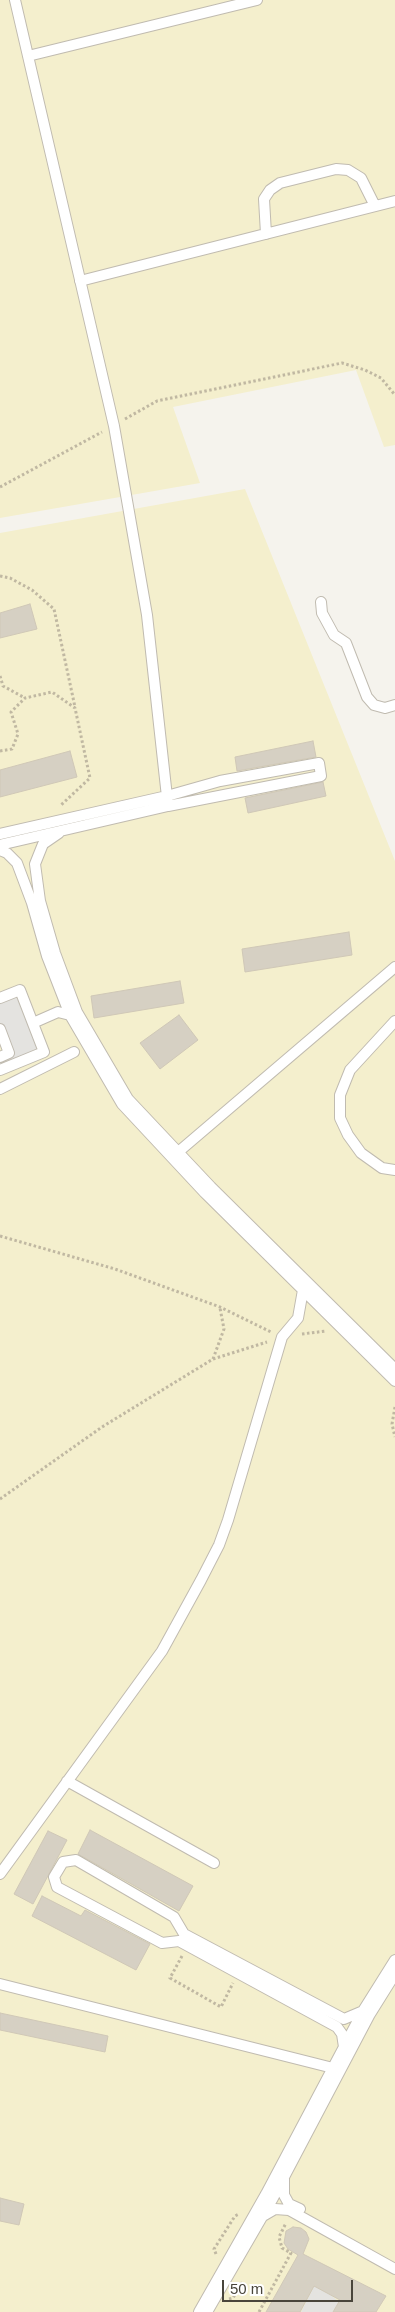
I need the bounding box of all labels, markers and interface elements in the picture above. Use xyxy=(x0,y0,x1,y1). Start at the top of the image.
scale bar xyxy=(225,2270,356,2302)
text: 50 m xyxy=(230,2280,263,2297)

